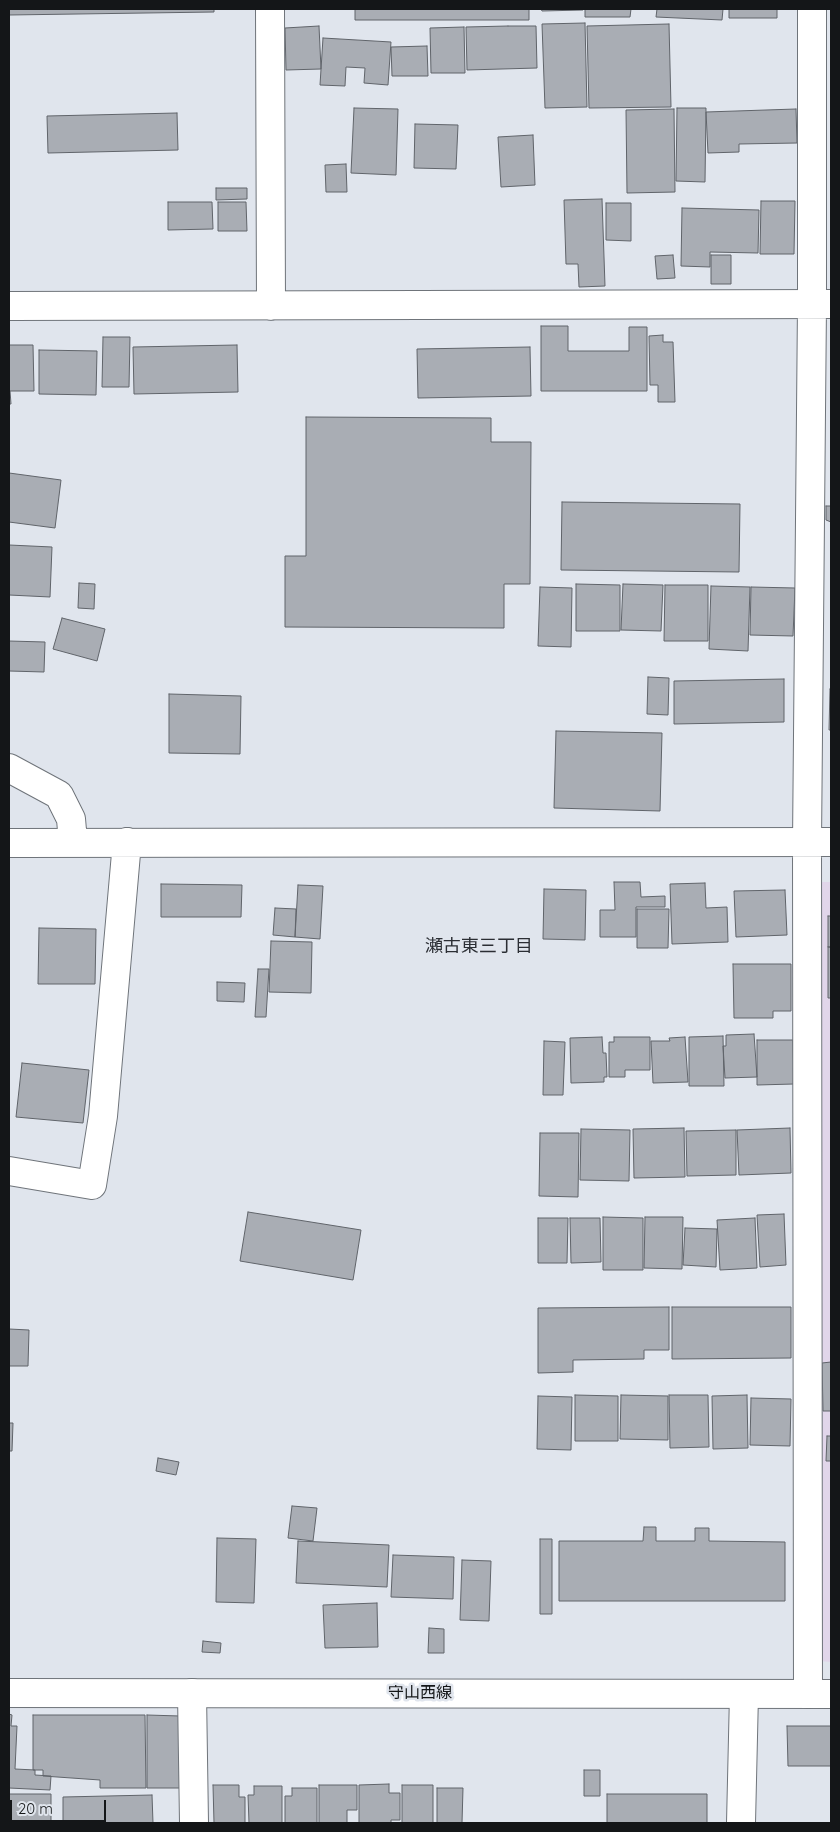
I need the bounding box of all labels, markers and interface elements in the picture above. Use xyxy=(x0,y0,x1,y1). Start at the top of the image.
district label: 瀬古東三丁目 xyxy=(425,936,533,958)
street label: 守山西線 xyxy=(388,1683,452,1703)
scale bar xyxy=(12,1790,109,1822)
text: 20 m xyxy=(18,1799,53,1818)

